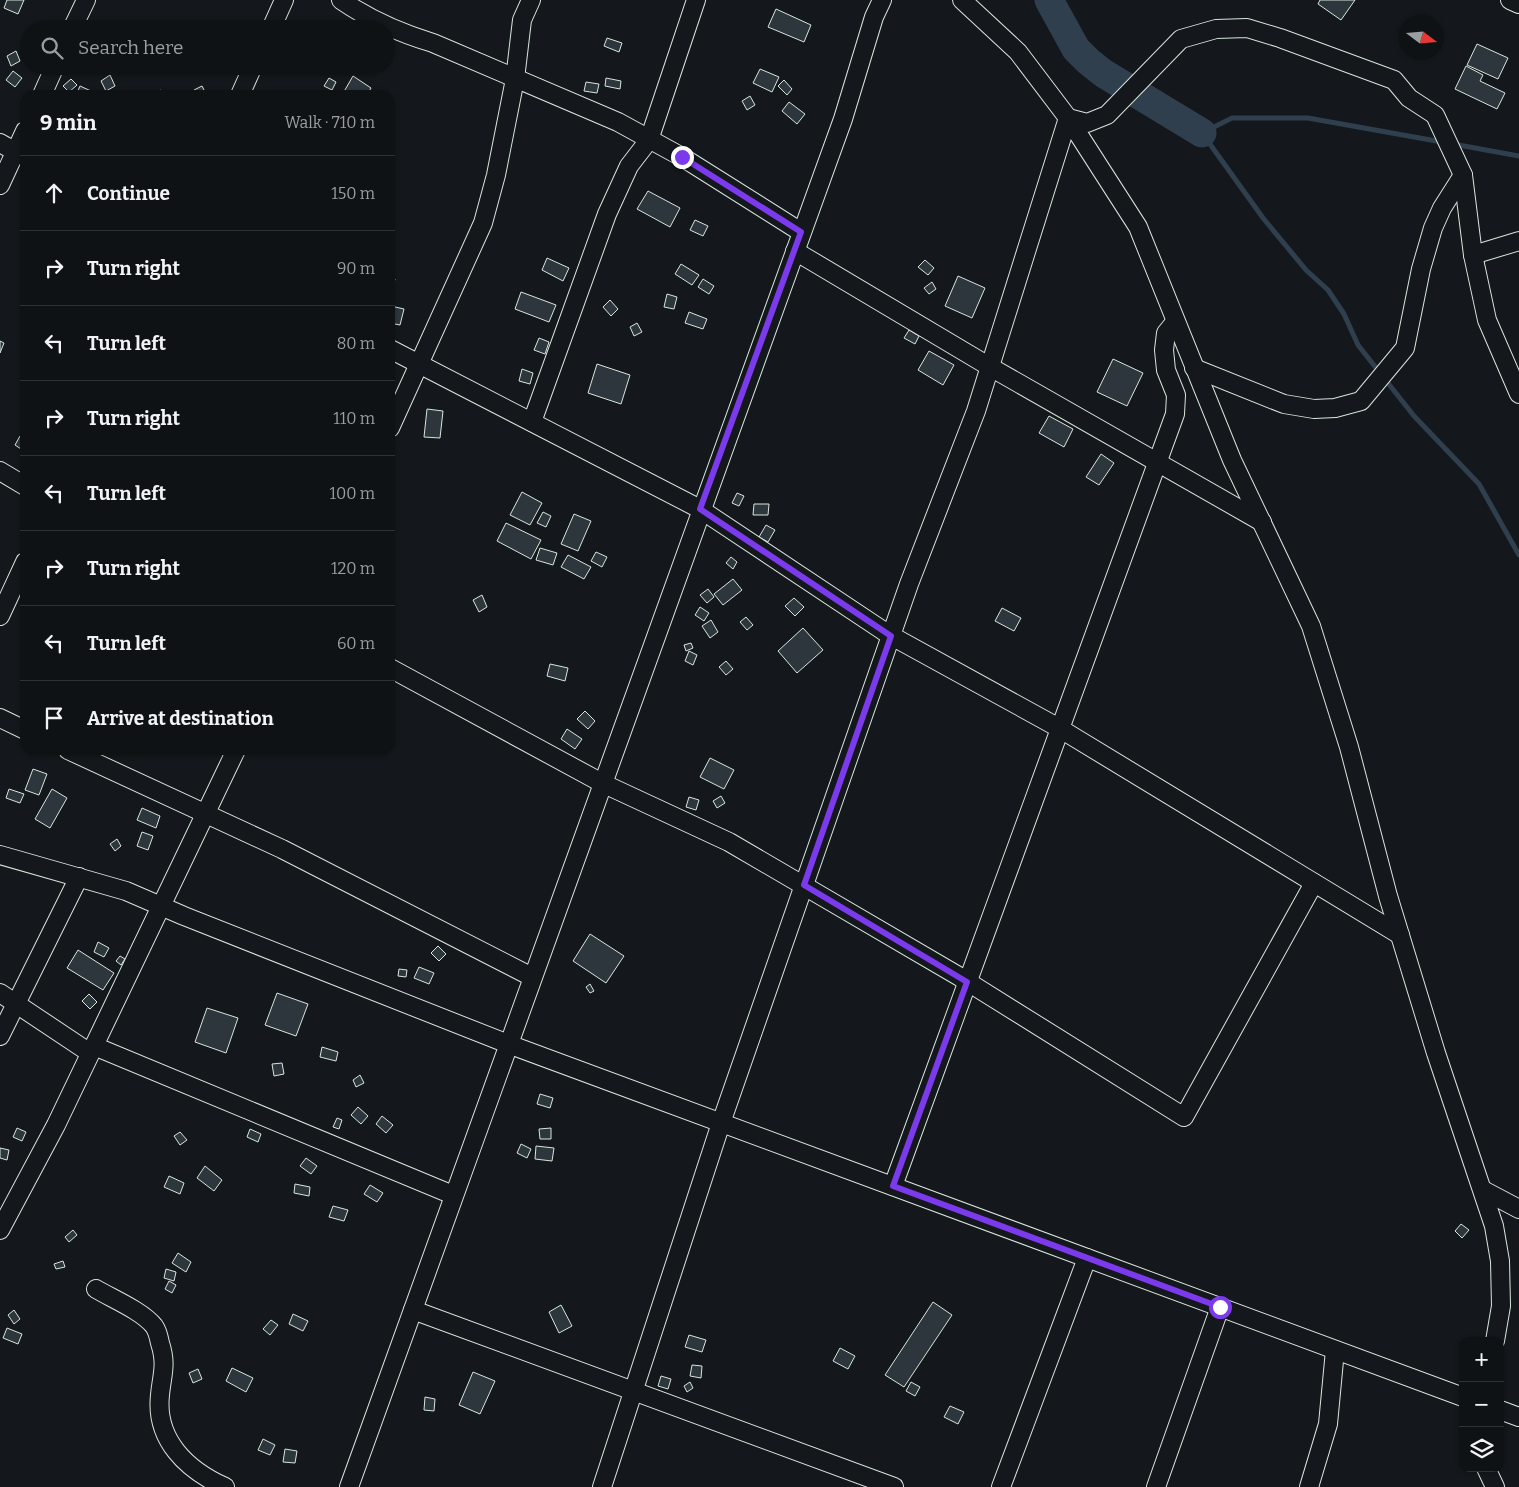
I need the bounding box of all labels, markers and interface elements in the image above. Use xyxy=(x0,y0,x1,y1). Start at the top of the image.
north arrow xyxy=(1399,15,1444,60)
search box xyxy=(20,20,395,75)
icon: search xyxy=(38,34,66,62)
text: Search here xyxy=(78,36,183,59)
text: 9 min xyxy=(40,110,96,136)
text: Walk · 710 m xyxy=(284,113,375,132)
route end xyxy=(671,146,694,169)
icon: ahead xyxy=(40,179,68,207)
text: Continue xyxy=(87,182,170,205)
text: 150 m xyxy=(331,184,375,203)
icon: right xyxy=(40,254,68,282)
text: Turn right xyxy=(87,257,180,280)
text: 90 m xyxy=(337,259,375,278)
icon: left xyxy=(40,329,68,357)
text: Turn left xyxy=(87,332,166,355)
text: 80 m xyxy=(337,334,375,353)
icon: right xyxy=(40,404,68,432)
text: Turn right xyxy=(87,407,180,430)
text: 110 m xyxy=(333,409,375,428)
icon: left xyxy=(40,479,68,507)
text: Turn left xyxy=(87,482,166,505)
text: 100 m xyxy=(330,484,375,503)
icon: right xyxy=(40,554,68,582)
text: Turn right xyxy=(87,557,180,580)
text: 120 m xyxy=(331,559,375,578)
icon: left xyxy=(40,629,68,657)
text: Turn left xyxy=(87,632,166,655)
text: 60 m xyxy=(337,634,375,653)
icon: arrive xyxy=(40,704,68,732)
text: Arrive at destination xyxy=(87,707,274,730)
route start xyxy=(1209,1296,1232,1319)
map controls xyxy=(1459,1337,1504,1472)
button: + xyxy=(1459,1337,1504,1382)
button: − xyxy=(1459,1382,1504,1427)
button: layers xyxy=(1459,1427,1504,1472)

